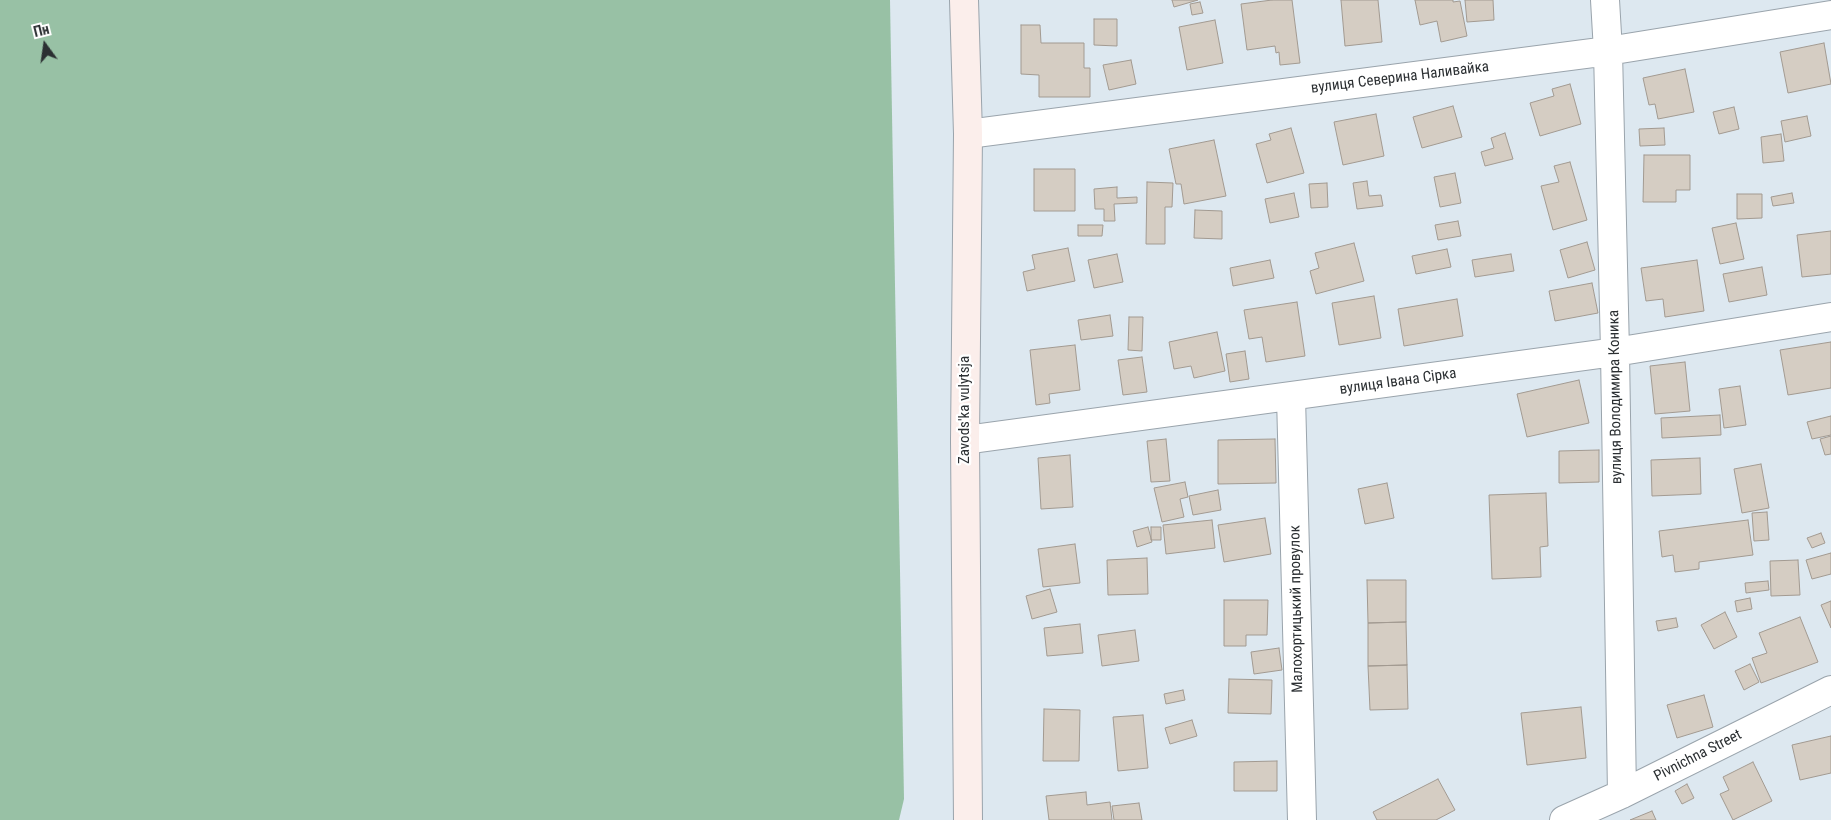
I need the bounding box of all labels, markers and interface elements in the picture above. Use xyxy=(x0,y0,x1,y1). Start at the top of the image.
north arrow xyxy=(20,20,70,70)
text: Пн xyxy=(32,21,51,40)
street label: вулиця Северина Наливайка xyxy=(1310,58,1490,98)
street label: вулиця Володимира Коника xyxy=(1605,310,1627,484)
street label: Zavods'ka vulytsja xyxy=(956,356,974,464)
street label: вулиця Івана Сірка xyxy=(1338,365,1458,399)
street label: Малохортицький провулок xyxy=(1287,525,1307,693)
street label: Pivnichna Street xyxy=(1651,726,1745,786)

